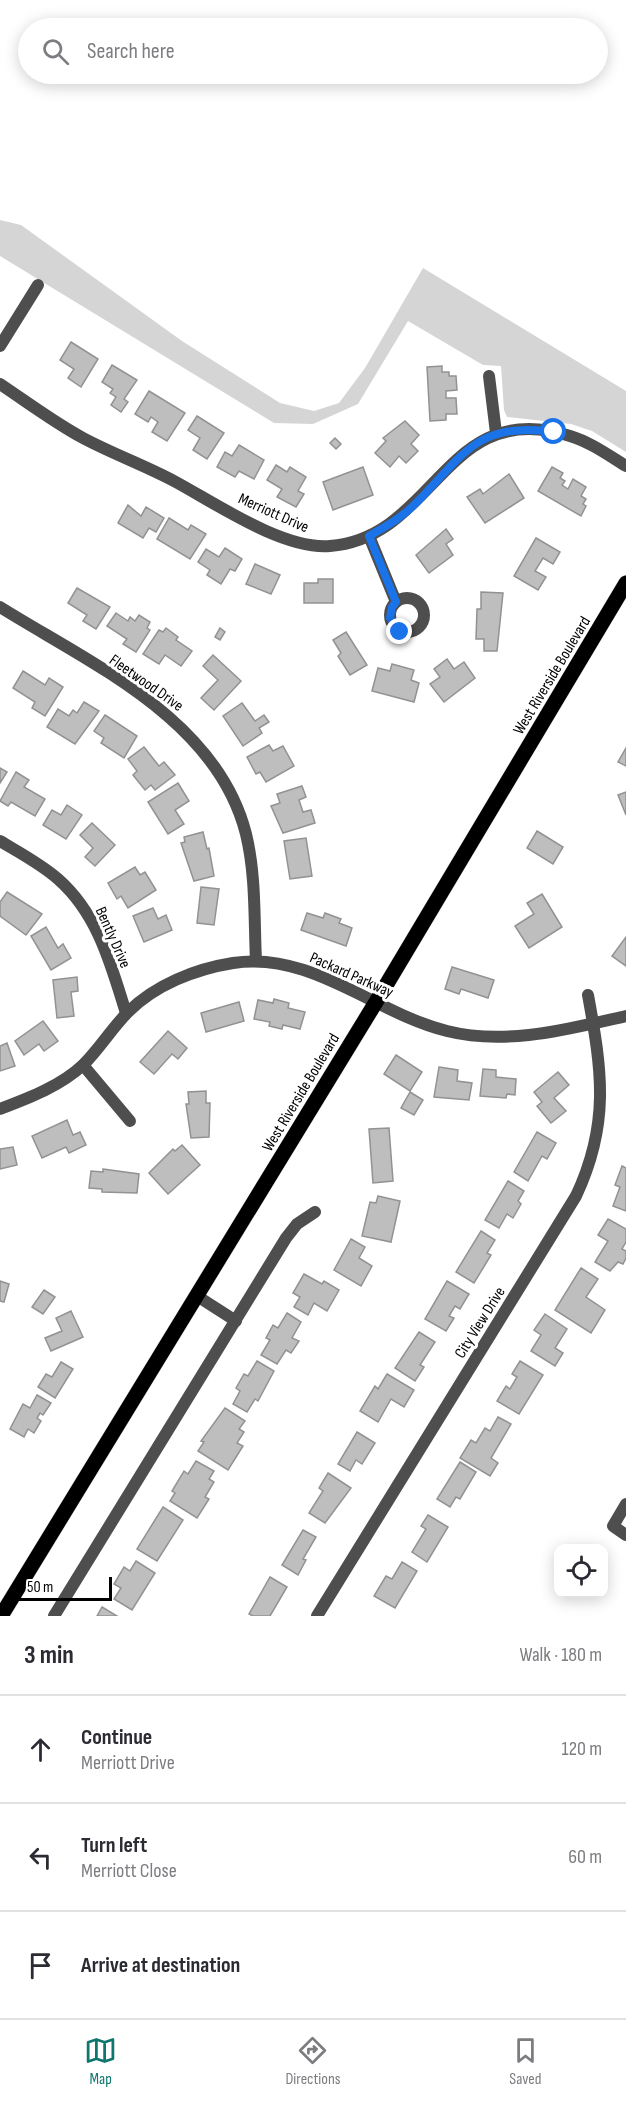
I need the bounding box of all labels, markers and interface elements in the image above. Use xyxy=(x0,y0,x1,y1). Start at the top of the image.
search box xyxy=(18,18,608,84)
icon: search xyxy=(39,35,72,68)
text: Search here xyxy=(87,38,174,65)
route start xyxy=(540,418,566,444)
street label: Merriott Drive xyxy=(235,489,311,537)
street label: West Riverside Boulevard xyxy=(510,613,595,738)
route end xyxy=(386,618,412,644)
street label: Fleetwood Drive xyxy=(105,651,187,716)
street label: Bently Drive xyxy=(91,904,135,971)
street label: Packard Parkway xyxy=(307,949,396,1002)
street label: West Riverside Boulevard xyxy=(259,1030,344,1155)
street label: City View Drive xyxy=(451,1284,510,1362)
map controls xyxy=(554,1544,608,1598)
button: locate xyxy=(554,1544,608,1598)
scale bar xyxy=(18,1574,112,1602)
text: 50 m xyxy=(27,1578,53,1597)
text: 3 min xyxy=(24,1640,74,1671)
text: Walk · 180 m xyxy=(519,1643,602,1667)
text: Continue xyxy=(81,1724,152,1751)
icon: ahead xyxy=(24,1733,57,1766)
text: 120 m xyxy=(562,1737,602,1761)
text: Merriott Drive xyxy=(81,1751,175,1775)
text: Turn left xyxy=(81,1832,147,1859)
icon: left xyxy=(24,1841,57,1874)
text: 60 m xyxy=(568,1845,602,1869)
text: Merriott Close xyxy=(81,1859,177,1883)
icon: arrive xyxy=(24,1949,57,1982)
text: Arrive at destination xyxy=(81,1952,240,1979)
tab: Map xyxy=(84,2034,117,2089)
tab: Directions xyxy=(285,2034,341,2089)
tab: Saved xyxy=(509,2034,542,2089)

